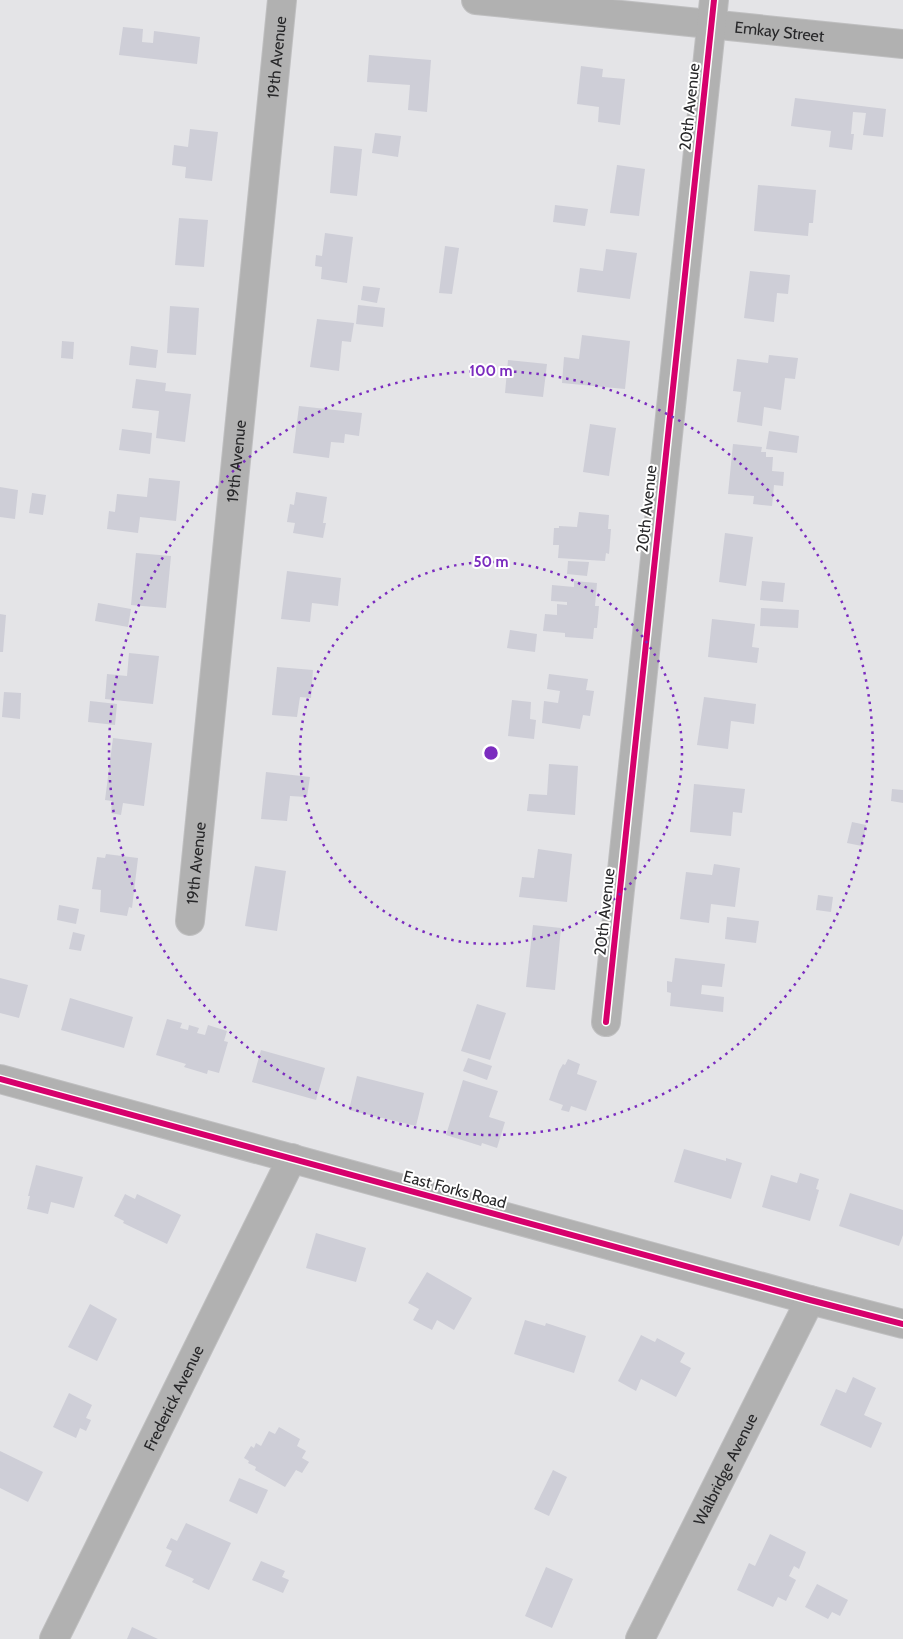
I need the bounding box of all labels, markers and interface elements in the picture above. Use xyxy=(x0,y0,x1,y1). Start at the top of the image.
street label: 19th Avenue xyxy=(263,15,290,99)
street label: Emkay Street xyxy=(734,18,826,46)
street label: 20th Avenue xyxy=(675,62,704,152)
text: 100 m xyxy=(469,362,513,380)
street label: 19th Avenue xyxy=(223,419,250,503)
street label: 20th Avenue xyxy=(632,464,661,554)
text: 50 m xyxy=(473,553,509,571)
centre of rings xyxy=(482,744,500,762)
street label: 19th Avenue xyxy=(183,821,210,905)
street label: 20th Avenue xyxy=(590,867,619,957)
street label: East Forks Road xyxy=(401,1167,508,1212)
street label: Frederick Avenue xyxy=(140,1342,208,1454)
street label: Walbridge Avenue xyxy=(690,1410,762,1529)

